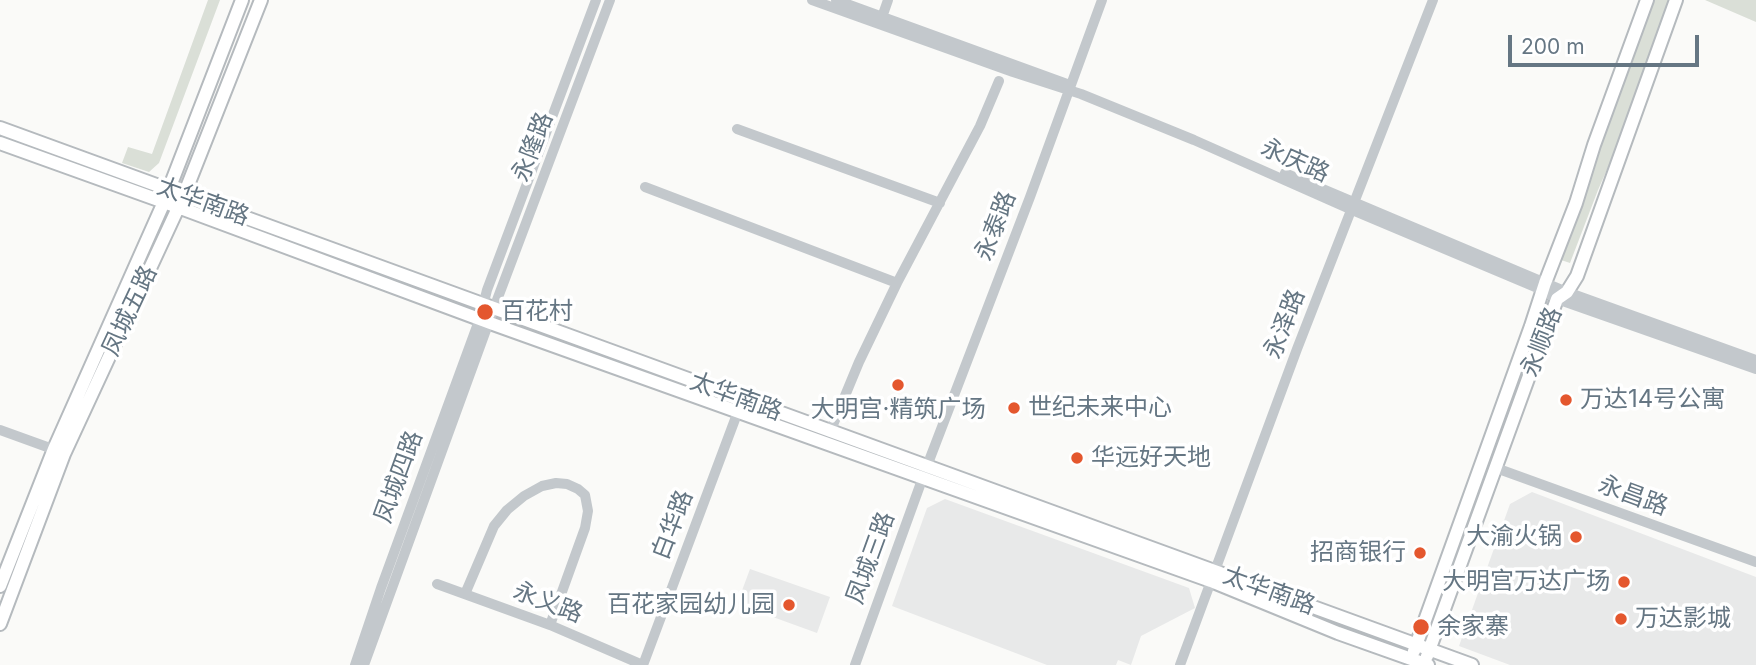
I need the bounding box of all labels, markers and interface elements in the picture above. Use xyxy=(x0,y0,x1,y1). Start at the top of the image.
scale bar xyxy=(1511,21,1702,65)
text: 200 m xyxy=(1521,34,1585,59)
street label: 永隆路 xyxy=(507,108,559,186)
street label: 永庆路 xyxy=(1256,133,1334,189)
street label: 太华南路 xyxy=(153,172,253,232)
street label: 永泰路 xyxy=(970,187,1022,265)
street label: 凤城五路 xyxy=(97,261,163,361)
street label: 永泽路 xyxy=(1259,285,1311,363)
place label: 百花村 xyxy=(501,298,573,326)
marker: 百花村 xyxy=(475,302,495,322)
street label: 永顺路 xyxy=(1516,303,1568,381)
street label: 太华南路 xyxy=(686,367,786,427)
marker: 大明宫·精筑广场 xyxy=(890,377,906,393)
place label: 万达14号公寓 xyxy=(1580,386,1725,414)
marker: 万达14号公寓 xyxy=(1558,392,1574,408)
place label: 世纪未来中心 xyxy=(1028,394,1172,422)
place label: 大明宫·精筑广场 xyxy=(811,396,985,424)
marker: 世纪未来中心 xyxy=(1006,400,1022,416)
street label: 凤城四路 xyxy=(369,427,429,527)
place label: 华远好天地 xyxy=(1091,444,1211,472)
marker: 华远好天地 xyxy=(1069,450,1085,466)
street label: 永昌路 xyxy=(1594,470,1672,522)
street label: 白华路 xyxy=(647,486,699,564)
street label: 凤城三路 xyxy=(841,508,901,608)
place label: 大渝火锅 xyxy=(1466,523,1562,551)
marker: 大渝火锅 xyxy=(1568,529,1584,545)
place label: 招商银行 xyxy=(1310,539,1406,567)
marker: 招商银行 xyxy=(1412,545,1428,561)
street label: 太华南路 xyxy=(1219,561,1319,621)
place label: 大明宫万达广场 xyxy=(1442,568,1610,596)
marker: 大明宫万达广场 xyxy=(1616,574,1632,590)
street label: 永义路 xyxy=(509,577,587,629)
place label: 百花家园幼儿园 xyxy=(607,591,775,619)
marker: 百花家园幼儿园 xyxy=(781,597,797,613)
place label: 万达影城 xyxy=(1635,605,1731,633)
marker: 万达影城 xyxy=(1613,611,1629,627)
place label: 余家寨 xyxy=(1437,613,1509,641)
marker: 余家寨 xyxy=(1411,617,1431,637)

